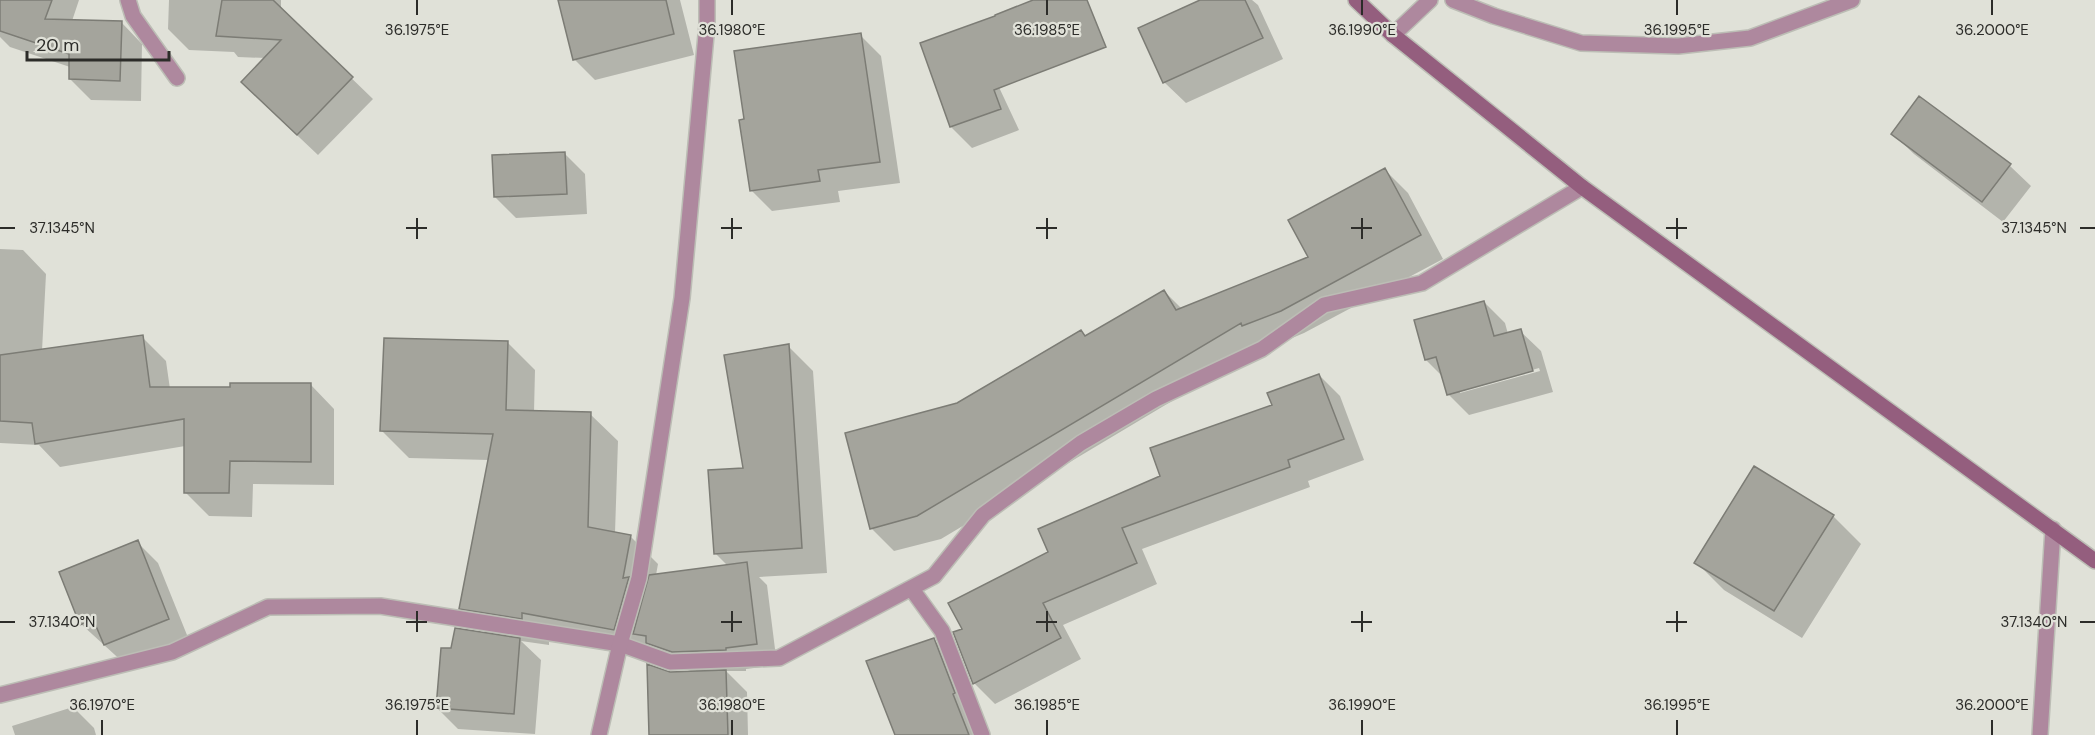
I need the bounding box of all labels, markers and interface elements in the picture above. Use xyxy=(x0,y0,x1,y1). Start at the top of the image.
text: 36.1975°E xyxy=(385,20,449,40)
text: 36.1980°E xyxy=(698,20,766,40)
text: 36.1985°E xyxy=(1014,20,1080,40)
text: 36.1990°E xyxy=(1328,20,1396,40)
text: 36.1995°E xyxy=(1644,20,1710,40)
text: 36.2000°E xyxy=(1955,20,2029,40)
scale bar xyxy=(27,24,170,62)
text: 20 m xyxy=(36,33,79,57)
text: 37.1345°N xyxy=(29,218,95,238)
text: 37.1345°N xyxy=(2001,218,2067,238)
text: 37.1340°N xyxy=(29,612,95,632)
text: 37.1340°N xyxy=(2001,612,2067,632)
text: 36.1970°E xyxy=(69,695,135,715)
text: 36.1975°E xyxy=(385,695,449,715)
text: 36.1980°E xyxy=(698,695,766,715)
text: 36.1985°E xyxy=(1014,695,1080,715)
text: 36.1990°E xyxy=(1328,695,1396,715)
text: 36.1995°E xyxy=(1644,695,1710,715)
text: 36.2000°E xyxy=(1955,695,2029,715)

